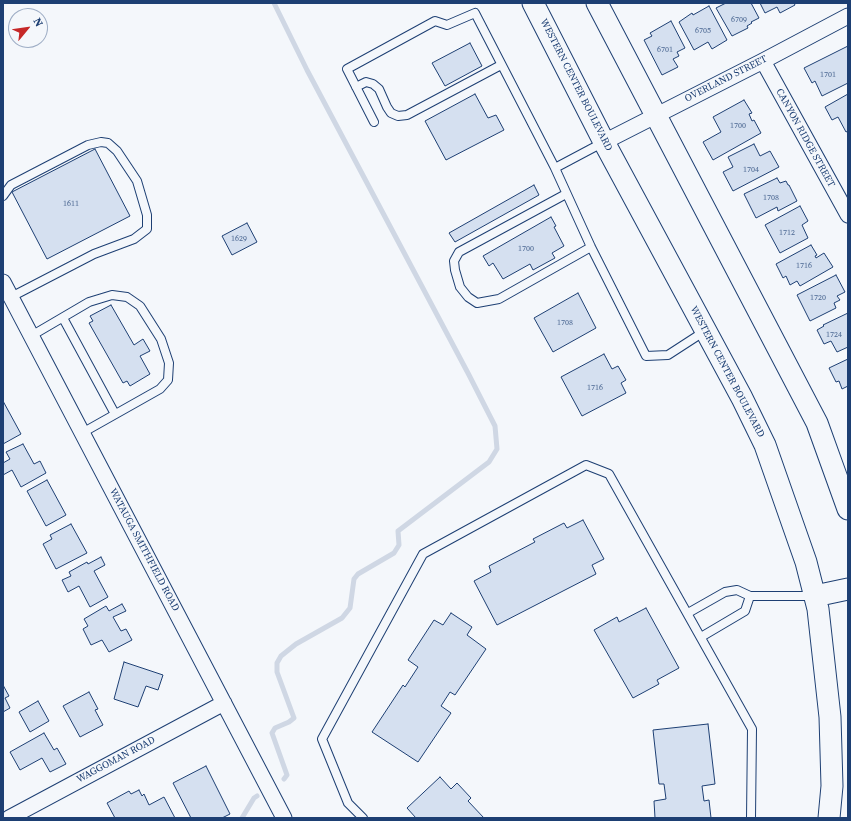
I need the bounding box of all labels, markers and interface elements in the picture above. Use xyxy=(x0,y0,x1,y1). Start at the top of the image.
north arrow xyxy=(8,8,48,48)
text: N xyxy=(30,15,47,30)
house number: 6709 xyxy=(731,15,747,25)
street label: WESTERN CENTER BOULEVARD xyxy=(537,17,615,153)
house number: 6705 xyxy=(695,26,711,36)
house number: 6701 xyxy=(657,45,673,55)
street label: OVERLAND STREET xyxy=(683,53,769,105)
house number: 1701 xyxy=(820,70,836,80)
street label: CANYON RIDGE STREET xyxy=(773,87,837,189)
house number: 1700 xyxy=(730,121,746,131)
house number: 1704 xyxy=(743,165,759,175)
house number: 1708 xyxy=(763,193,779,203)
house number: 1611 xyxy=(63,199,79,209)
house number: 1712 xyxy=(779,228,795,238)
house number: 1629 xyxy=(231,234,247,244)
house number: 1700 xyxy=(518,244,534,254)
house number: 1716 xyxy=(796,261,812,271)
house number: 1720 xyxy=(810,293,826,303)
street label: WESTERN CENTER BOULEVARD xyxy=(687,304,767,440)
house number: 1708 xyxy=(557,318,573,328)
house number: 1724 xyxy=(826,330,842,340)
house number: 1716 xyxy=(587,383,603,393)
street label: WATAUGA SMITHFIELD ROAD xyxy=(106,487,182,613)
street label: WAGGOMAN ROAD xyxy=(75,734,157,786)

